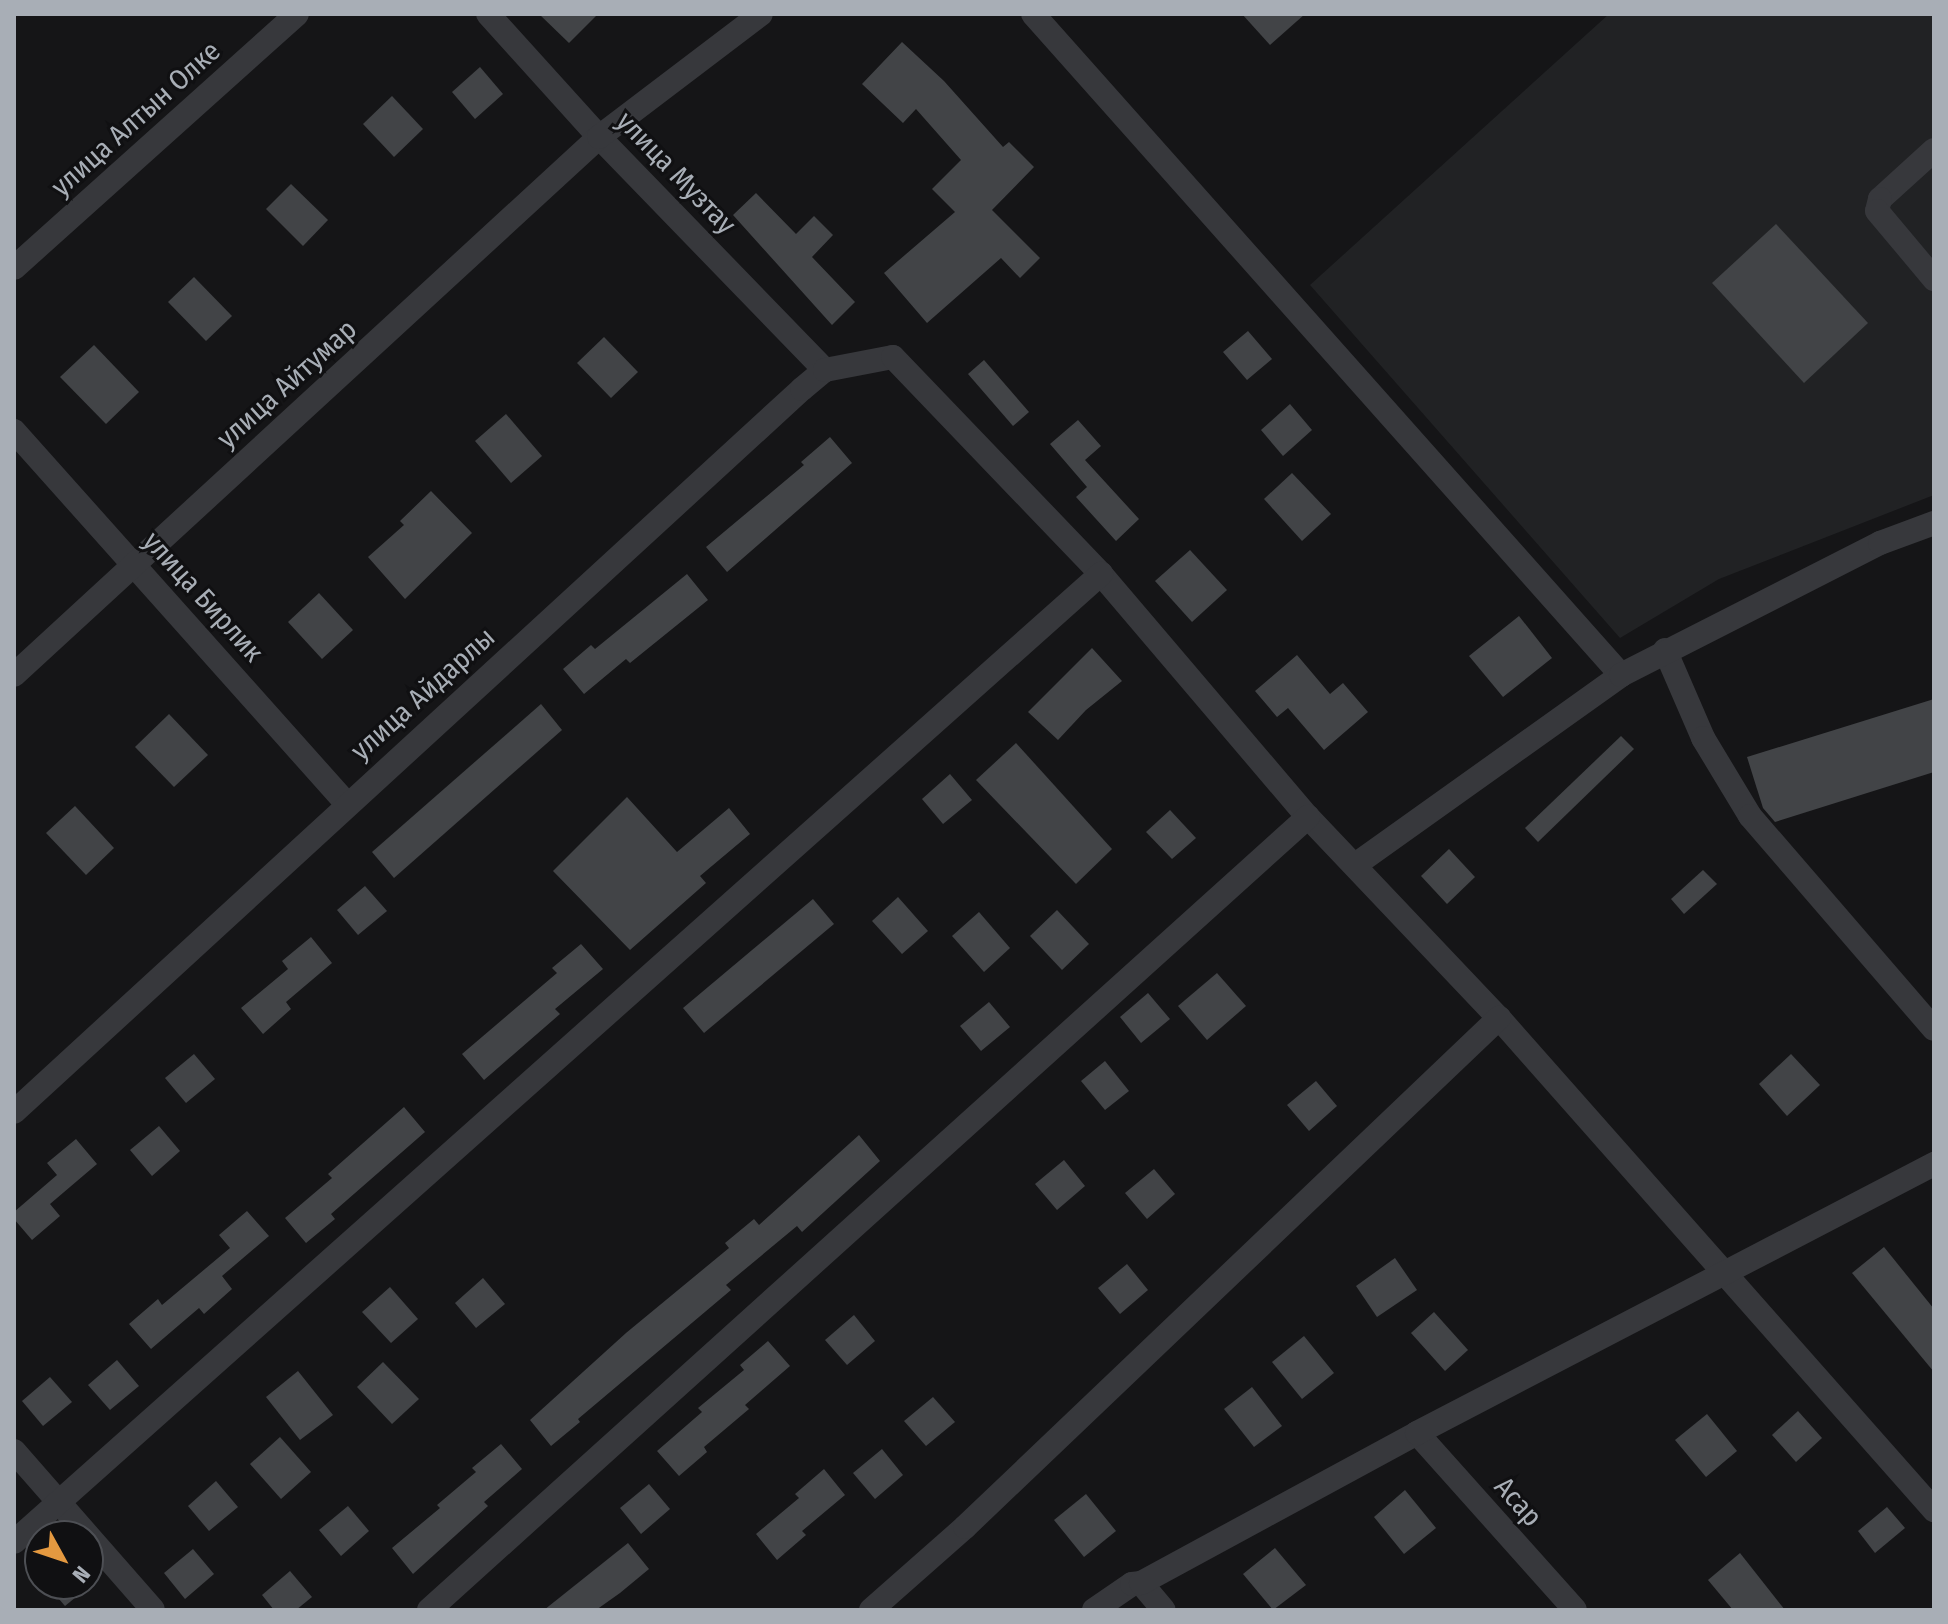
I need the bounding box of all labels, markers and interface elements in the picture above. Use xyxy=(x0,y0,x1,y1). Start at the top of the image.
street label: улица Алтын Олке xyxy=(45,34,227,204)
street label: улица Музтау xyxy=(609,105,743,241)
street label: улица Айтумар xyxy=(210,313,364,455)
street label: улица Бирлик xyxy=(136,525,270,669)
street label: улица Айдарлы xyxy=(344,621,502,767)
street label: Асар xyxy=(1487,1470,1549,1534)
north arrow xyxy=(24,1520,104,1600)
text: N xyxy=(67,1561,96,1588)

